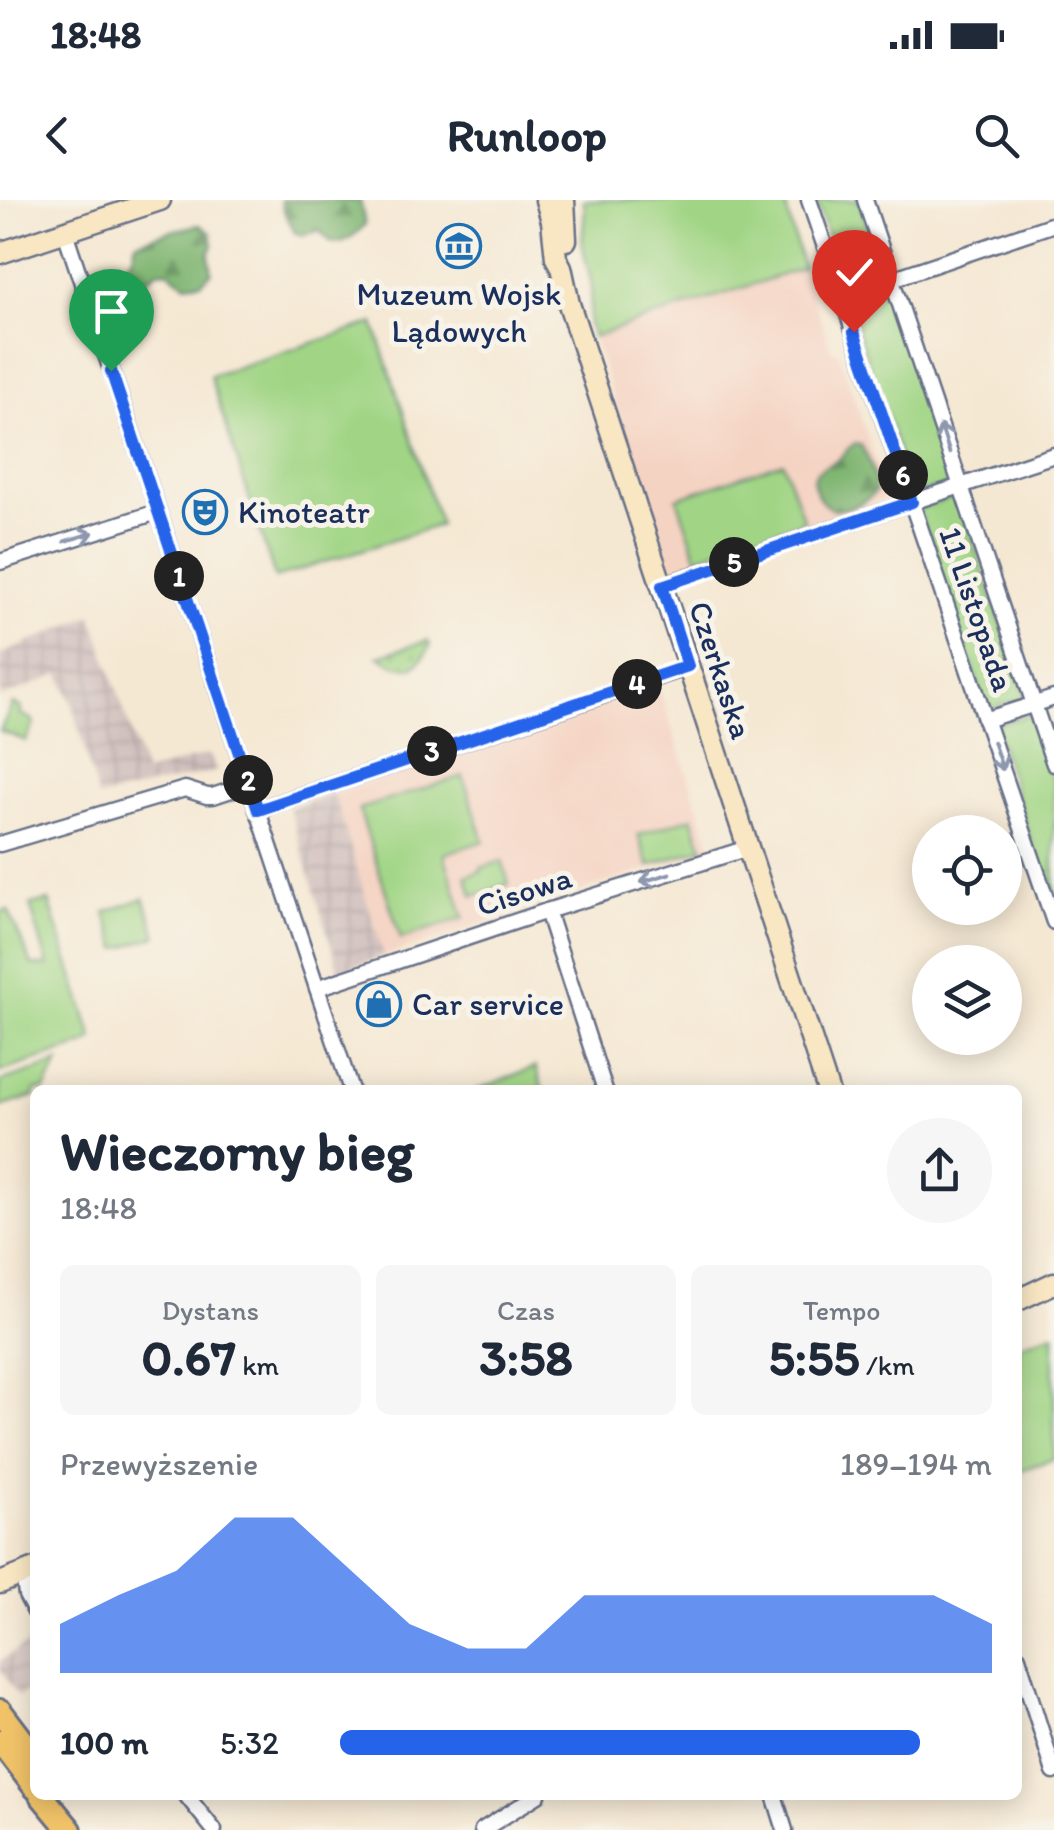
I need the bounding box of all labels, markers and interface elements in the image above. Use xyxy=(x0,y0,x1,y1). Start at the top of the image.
text: 18:48 xyxy=(50,12,141,58)
icon: back xyxy=(30,108,85,163)
text: Runloop xyxy=(447,108,607,162)
icon: search xyxy=(969,108,1024,163)
museum icon: Muzeum Wojsk Lądowych xyxy=(436,223,482,269)
pin xyxy=(812,230,897,333)
icon: check xyxy=(827,245,882,300)
pin xyxy=(69,269,154,372)
place label: Muzeum Wojsk Lądowych xyxy=(357,275,561,350)
icon: arrive xyxy=(84,284,139,339)
one-way arrow xyxy=(935,424,953,455)
pin: 6 xyxy=(878,450,928,500)
text: 6 xyxy=(896,458,910,492)
theatre icon: Kinoteatr xyxy=(182,489,228,535)
place label: Kinoteatr xyxy=(238,493,370,531)
street label: 11 Listopada xyxy=(931,522,1023,697)
one-way arrow xyxy=(62,527,94,545)
pin: 5 xyxy=(709,537,759,587)
text: 5 xyxy=(727,545,741,579)
pin: 1 xyxy=(154,551,204,601)
text: 1 xyxy=(173,559,186,593)
street label: Czerkaska xyxy=(681,596,761,744)
pin: 4 xyxy=(612,659,662,709)
text: 4 xyxy=(629,667,645,701)
pin: 3 xyxy=(407,726,457,776)
text: 3 xyxy=(424,734,440,768)
one-way arrow xyxy=(990,740,1008,772)
pin: 2 xyxy=(223,755,273,805)
text: 2 xyxy=(241,763,255,797)
map controls xyxy=(912,815,1022,1055)
button: locate xyxy=(912,815,1022,925)
street label: Cisowa xyxy=(472,858,577,924)
one-way arrow xyxy=(640,870,672,888)
button: layers xyxy=(912,945,1022,1055)
shop icon: Car service xyxy=(356,981,402,1027)
place label: Car service xyxy=(412,985,564,1023)
text: Wieczorny bieg xyxy=(60,1118,414,1184)
button: share xyxy=(887,1118,992,1223)
text: 18:48 xyxy=(60,1189,137,1227)
text: Dystans xyxy=(162,1293,259,1327)
text: Czas xyxy=(497,1293,555,1327)
text: Tempo xyxy=(803,1293,881,1327)
text: 0.67 xyxy=(141,1327,236,1388)
text: 3:58 xyxy=(479,1327,573,1388)
text: 5:55 xyxy=(769,1327,860,1388)
text: km xyxy=(236,1348,279,1382)
text: /km xyxy=(860,1348,915,1382)
text: Przewyższenie xyxy=(60,1445,258,1483)
text: 189–194 m xyxy=(840,1445,992,1483)
text: 100 m xyxy=(60,1724,148,1762)
text: 5:32 xyxy=(220,1724,279,1762)

